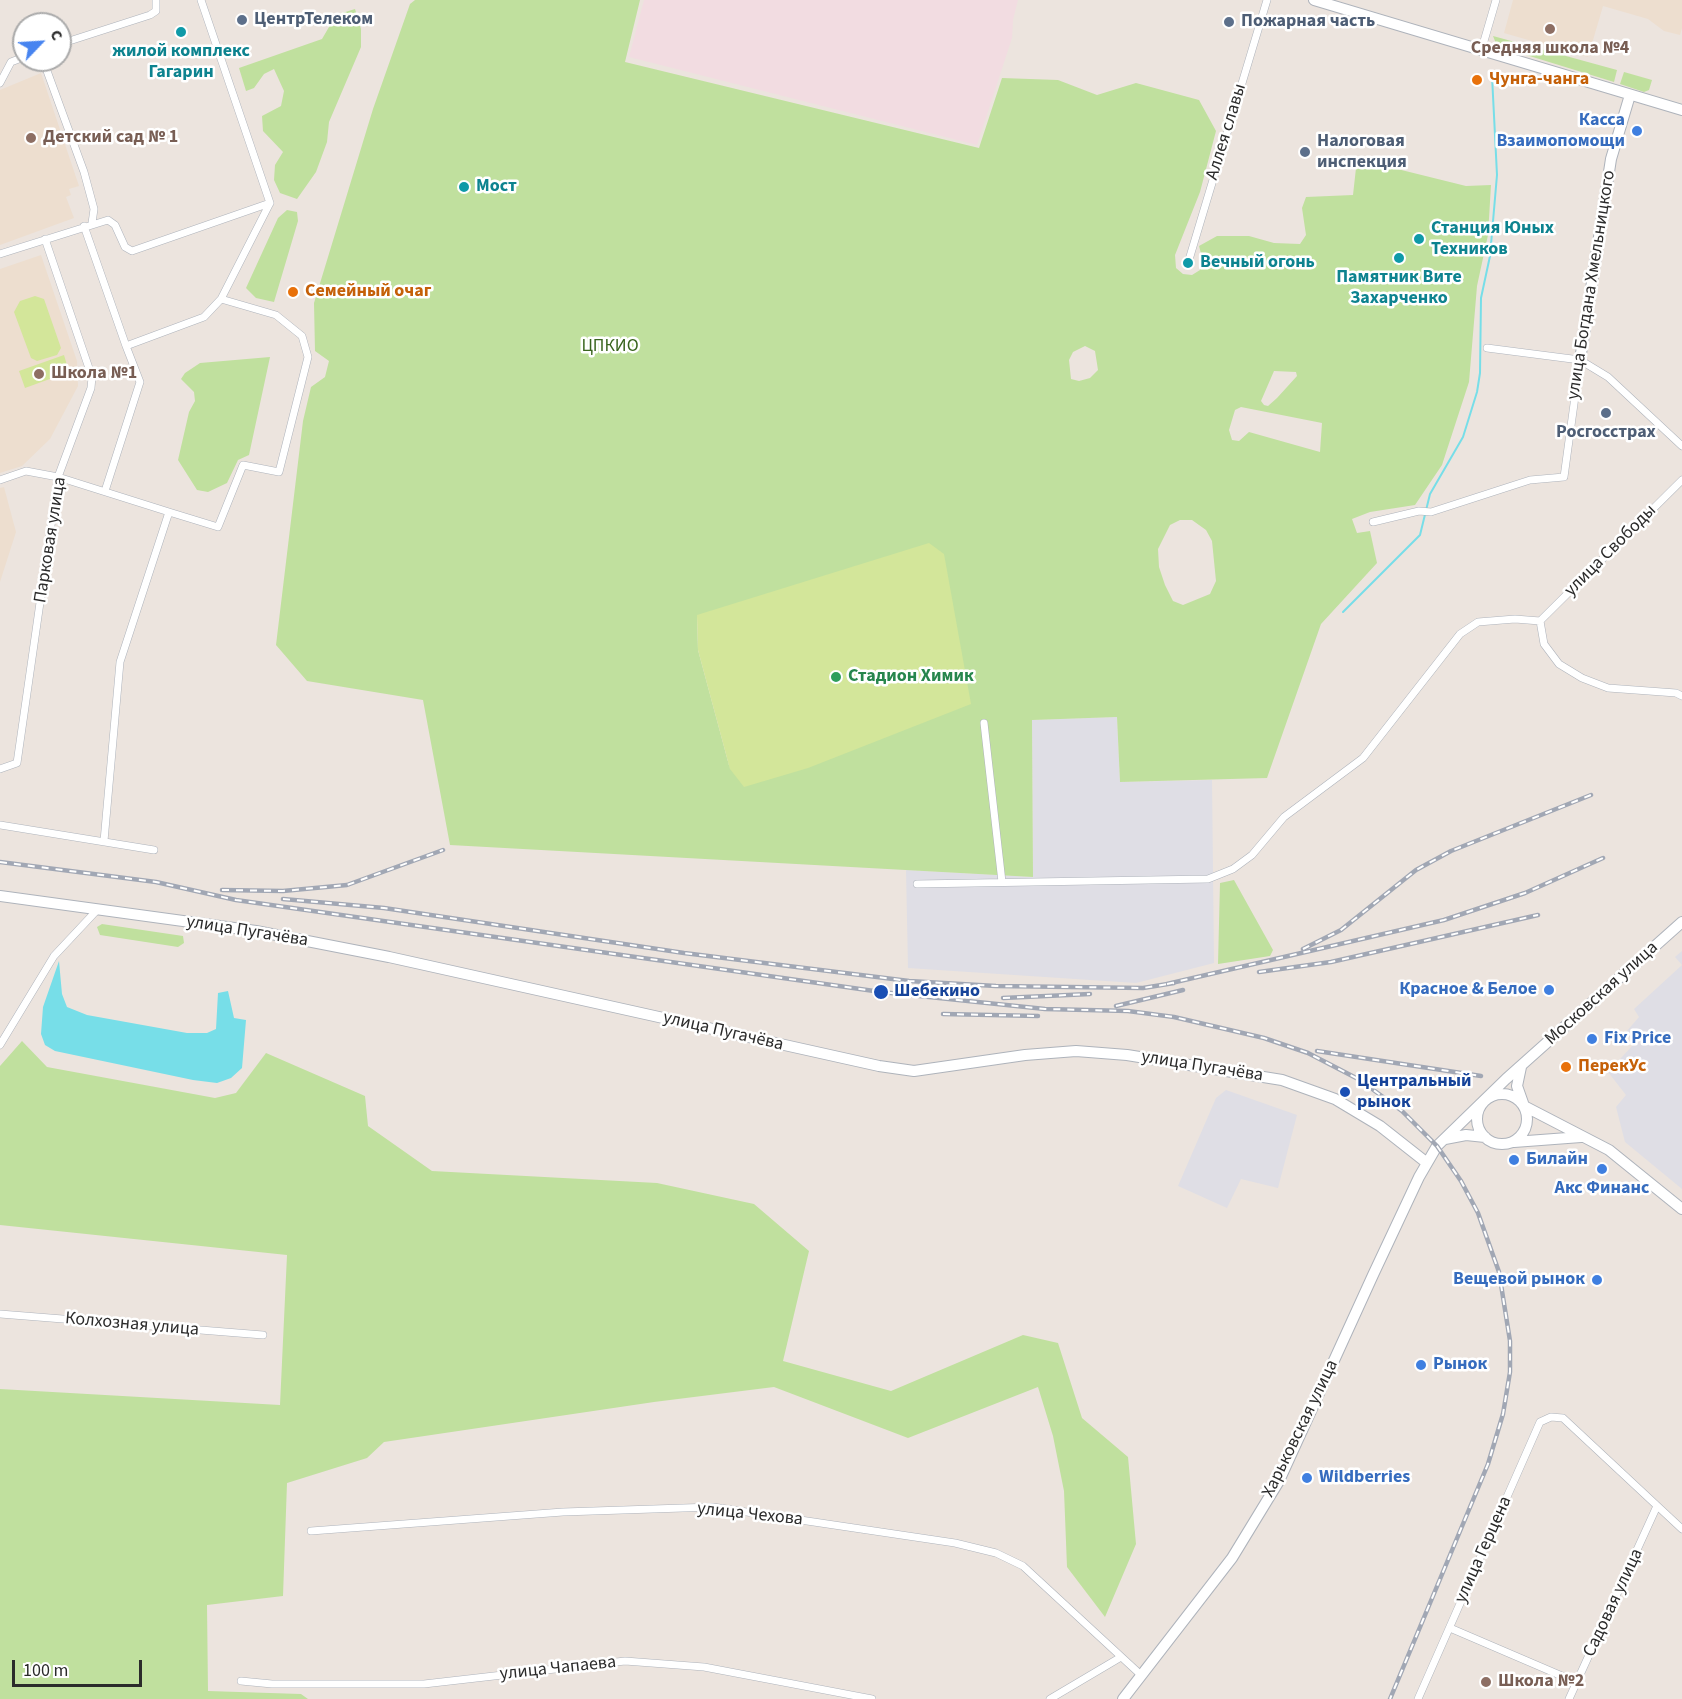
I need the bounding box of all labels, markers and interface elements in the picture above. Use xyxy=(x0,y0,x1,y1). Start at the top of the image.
place label: ЦентрТелеком xyxy=(254,9,373,31)
place label: Пожарная часть xyxy=(1241,11,1375,33)
north arrow xyxy=(12,12,72,72)
marker: ЦентрТелеком xyxy=(235,13,249,27)
marker: Пожарная часть xyxy=(1222,15,1236,29)
marker: Средняя школа №4 xyxy=(1543,22,1557,36)
marker: жилой комплекс Гагарин xyxy=(174,25,188,39)
text: С xyxy=(45,26,68,44)
place label: Средняя школа №4 xyxy=(1471,38,1629,60)
place label: жилой комплекс Гагарин xyxy=(112,41,250,84)
place label: Чунга-чанга xyxy=(1489,69,1589,91)
marker: Чунга-чанга xyxy=(1470,73,1484,87)
street label: Аллея славы xyxy=(1202,81,1252,183)
place label: Касса Взаимопомощи xyxy=(1496,110,1625,152)
marker: Касса Взаимопомощи xyxy=(1630,124,1644,138)
place label: Детский сад № 1 xyxy=(43,127,178,149)
marker: Детский сад № 1 xyxy=(24,131,38,145)
place label: Налоговая инспекция xyxy=(1317,131,1407,174)
marker: Налоговая инспекция xyxy=(1298,145,1312,159)
street label: улица Богдана Хмельницкого xyxy=(1563,169,1621,401)
place label: Мост xyxy=(476,176,517,198)
marker: Мост xyxy=(457,180,471,194)
place label: Станция Юных Техников xyxy=(1431,218,1554,260)
marker: Станция Юных Техников xyxy=(1412,232,1426,246)
marker: Памятник Вите Захарченко xyxy=(1392,251,1406,265)
place label: Вечный огонь xyxy=(1200,252,1315,274)
marker: Вечный огонь xyxy=(1181,256,1195,270)
place label: Памятник Вите Захарченко xyxy=(1336,267,1462,310)
place label: Семейный очаг xyxy=(305,281,432,303)
marker: Семейный очаг xyxy=(286,285,300,299)
park label: ЦПКИО xyxy=(581,336,639,358)
place label: Школа №1 xyxy=(51,363,137,385)
marker: Школа №1 xyxy=(32,367,46,381)
marker: Росгосстрах xyxy=(1599,406,1613,420)
place label: Росгосстрах xyxy=(1556,422,1656,444)
street label: Парковая улица xyxy=(30,475,72,605)
street label: улица Свободы xyxy=(1560,500,1662,602)
place label: Стадион Химик xyxy=(848,666,974,688)
marker: Стадион Химик xyxy=(829,670,843,684)
street label: улица Пугачёва xyxy=(185,912,309,952)
street label: Московская улица xyxy=(1541,938,1663,1050)
place label: Красное & Белое xyxy=(1399,979,1537,1001)
place label: Шебекино xyxy=(894,981,980,1003)
marker: Шебекино xyxy=(872,983,890,1001)
marker: Красное & Белое xyxy=(1542,983,1556,997)
street label: улица Пугачёва xyxy=(661,1008,785,1056)
place label: Fix Price xyxy=(1604,1028,1671,1050)
marker: Fix Price xyxy=(1585,1032,1599,1046)
street label: улица Пугачёва xyxy=(1140,1047,1264,1087)
place label: ПерекУс xyxy=(1578,1056,1646,1078)
marker: ПерекУс xyxy=(1559,1060,1573,1074)
place label: Центральный рынок xyxy=(1357,1071,1471,1114)
marker: Центральный рынок xyxy=(1338,1085,1352,1099)
place label: Билайн xyxy=(1526,1149,1588,1171)
marker: Билайн xyxy=(1507,1153,1521,1167)
marker: Акс Финанс xyxy=(1595,1162,1609,1176)
place label: Акс Финанс xyxy=(1555,1178,1649,1200)
place label: Вещевой рынок xyxy=(1453,1269,1585,1291)
marker: Вещевой рынок xyxy=(1590,1273,1604,1287)
street label: Колхозная улица xyxy=(64,1308,200,1342)
place label: Рынок xyxy=(1433,1354,1487,1376)
street label: Харьковская улица xyxy=(1258,1357,1344,1501)
marker: Рынок xyxy=(1414,1358,1428,1372)
place label: Wildberries xyxy=(1319,1467,1410,1489)
marker: Wildberries xyxy=(1300,1471,1314,1485)
street label: улица Герцена xyxy=(1451,1493,1517,1607)
street label: улица Чехова xyxy=(696,1499,804,1531)
street label: Садовая улица xyxy=(1579,1545,1649,1661)
scale bar xyxy=(15,1648,146,1686)
street label: улица Чапаева xyxy=(499,1652,617,1686)
text: 100 m xyxy=(23,1658,68,1683)
place label: Школа №2 xyxy=(1498,1671,1584,1693)
marker: Школа №2 xyxy=(1479,1675,1493,1689)

